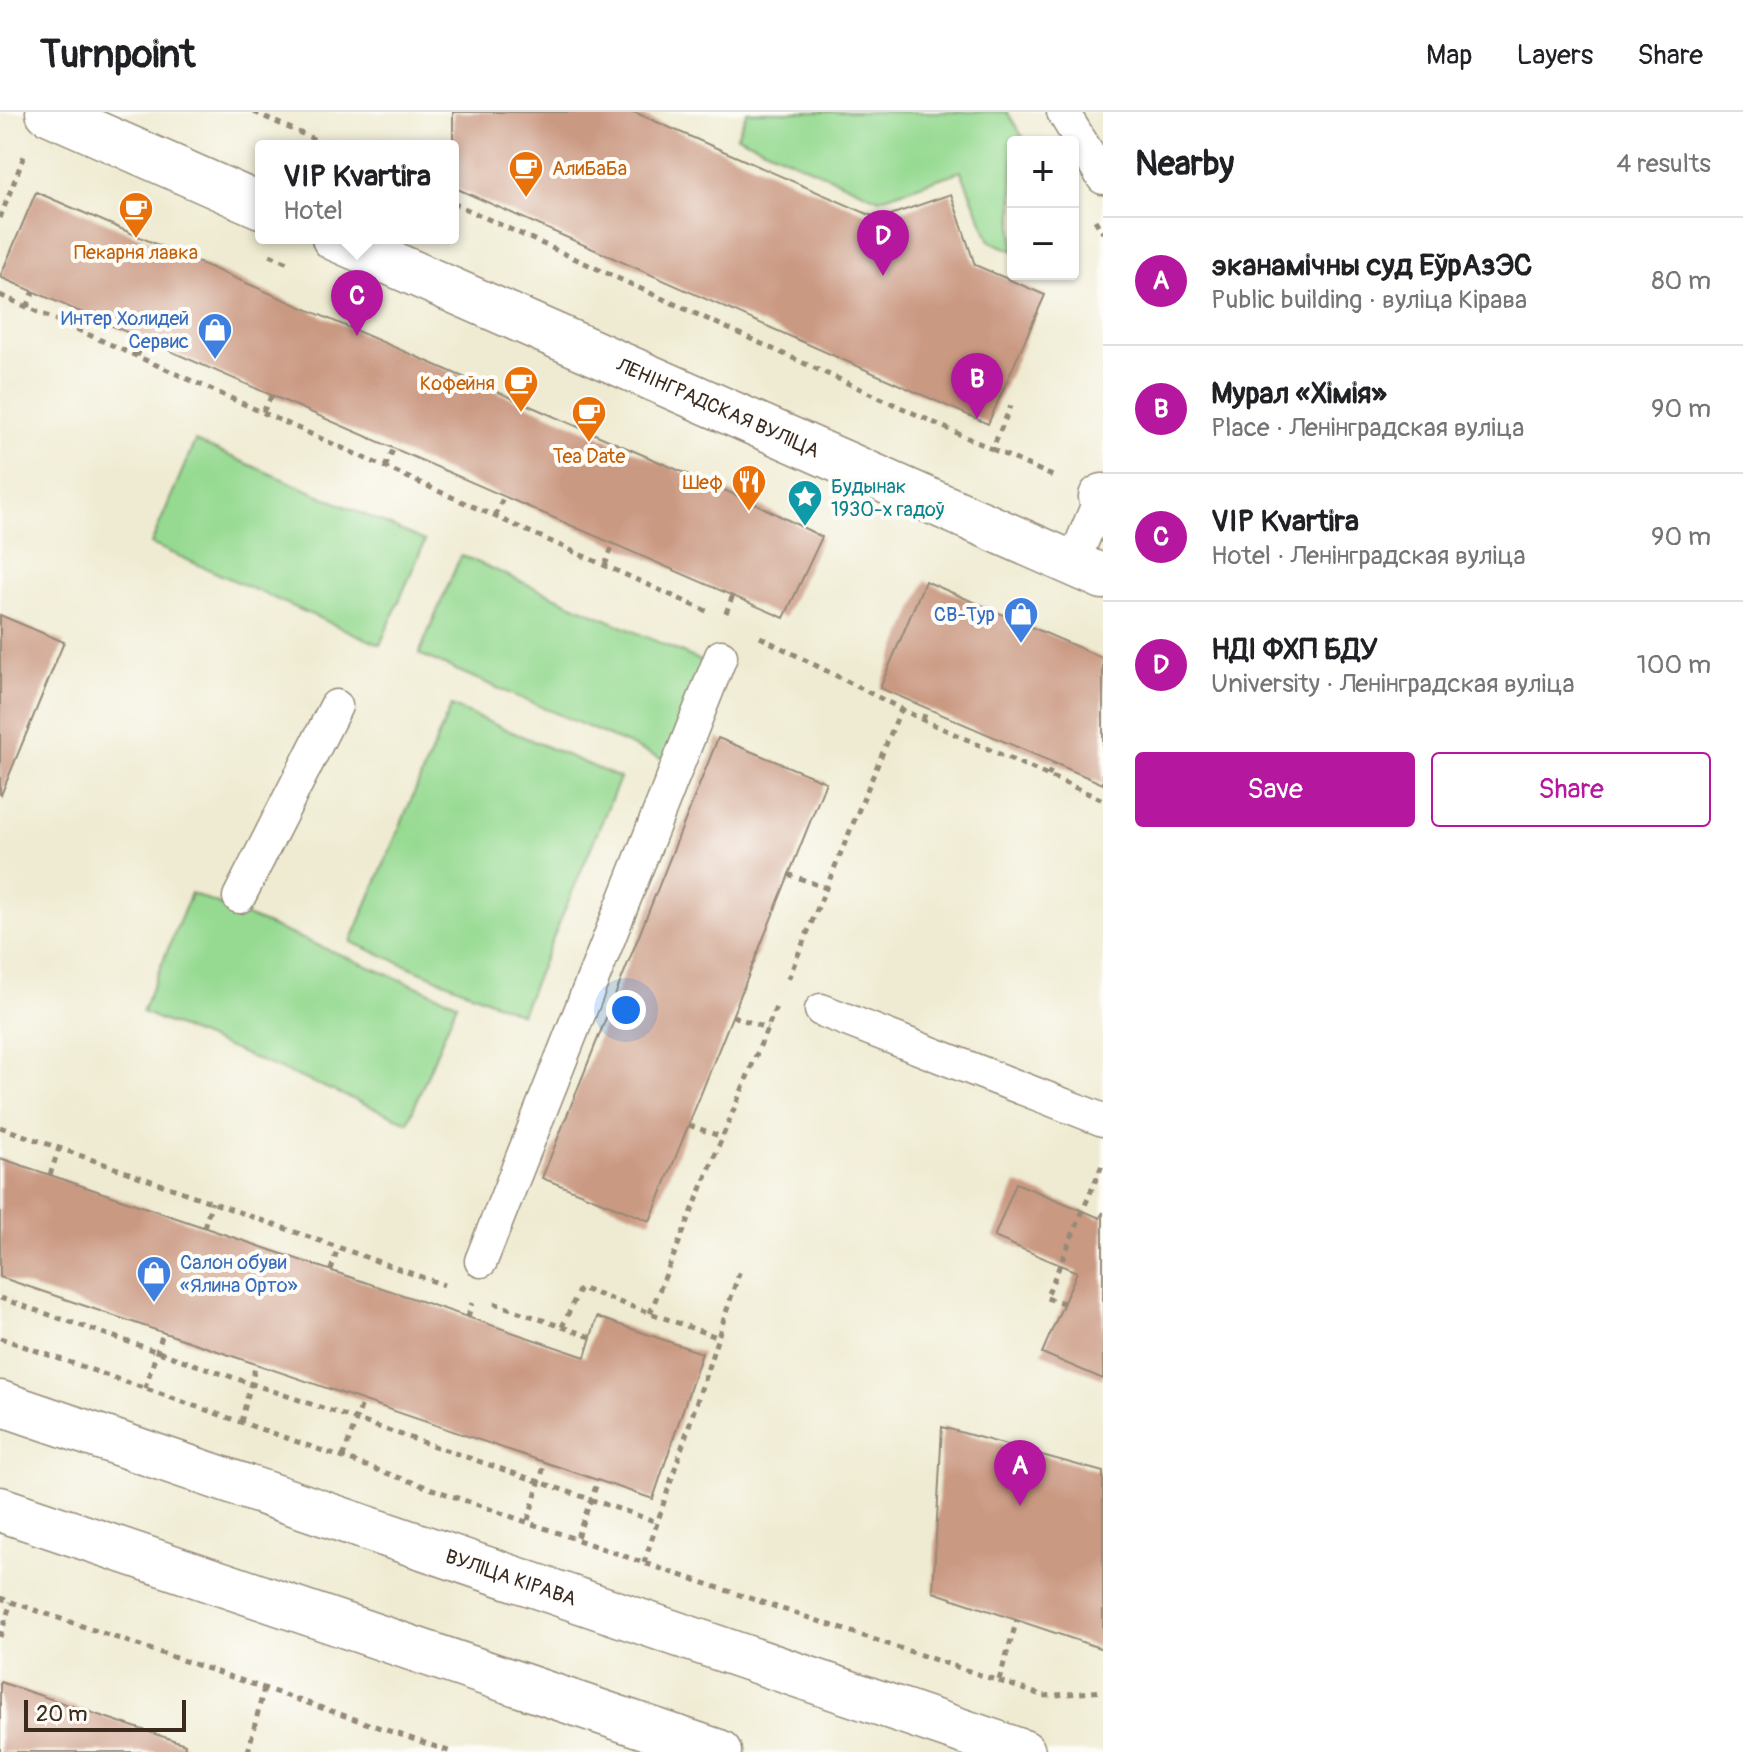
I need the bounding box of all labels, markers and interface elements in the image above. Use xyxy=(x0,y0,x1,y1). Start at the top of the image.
text: Turnpoint xyxy=(40,31,195,79)
text: Map xyxy=(1426,38,1472,73)
text: Layers xyxy=(1516,38,1593,73)
text: Share xyxy=(1637,38,1703,73)
map controls xyxy=(1007,136,1079,280)
button: + xyxy=(1007,136,1079,208)
popup xyxy=(255,140,459,244)
text: Nearby xyxy=(1135,143,1234,186)
text: 4 results xyxy=(1616,148,1711,180)
cafe icon: АлиБаБа xyxy=(507,149,545,199)
place label: АлиБаБа xyxy=(552,156,627,181)
text: VIP Kvartira xyxy=(283,158,431,195)
cafe icon: Пекарня лавка xyxy=(117,190,155,240)
text: Hotel xyxy=(283,195,343,227)
button: − xyxy=(1007,208,1079,280)
pin: D xyxy=(857,210,909,276)
place label: Пекарня лавка xyxy=(74,240,198,265)
text: эканамічны суд ЕўрАзЭС xyxy=(1211,247,1532,284)
text: A xyxy=(1153,265,1169,297)
text: 80 m xyxy=(1651,265,1711,297)
pin: C xyxy=(331,270,383,336)
text: Public building · вуліца Кірава xyxy=(1211,284,1527,316)
place label: Интер Холидей Сервис xyxy=(61,306,189,354)
shop icon: Интер Холидей Сервис xyxy=(196,311,234,361)
street label: ЛЕНІНГРАДСКАЯ ВУЛІЦА xyxy=(612,351,823,463)
pin: B xyxy=(951,353,1003,419)
cafe icon: Кофейня xyxy=(502,364,540,414)
place label: Кофейня xyxy=(420,371,495,396)
text: Мурал «Хімія» xyxy=(1211,375,1387,412)
text: B xyxy=(1154,393,1168,425)
text: 90 m xyxy=(1651,393,1711,425)
cafe icon: Tea Date xyxy=(570,394,608,444)
text: Place · Ленінградская вуліца xyxy=(1211,412,1524,444)
place label: Tea Date xyxy=(553,444,625,469)
restaurant icon: Шеф xyxy=(730,463,768,513)
place label: Шеф xyxy=(683,470,723,495)
place label: Будынак 1930-х гадоў xyxy=(831,474,945,522)
place icon: Будынак 1930-х гадоў xyxy=(786,478,824,528)
text: VIP Kvartira xyxy=(1211,503,1359,540)
text: C xyxy=(1153,521,1169,553)
text: 90 m xyxy=(1651,521,1711,553)
text: Hotel · Ленінградская вуліца xyxy=(1211,540,1526,572)
shop icon: СВ-Тур xyxy=(1002,595,1040,645)
place label: СВ-Тур xyxy=(934,602,995,627)
text: НДІ ФХП БДУ xyxy=(1211,631,1378,668)
text: D xyxy=(1153,649,1169,681)
text: 100 m xyxy=(1637,649,1711,681)
text: University · Ленінградская вуліца xyxy=(1211,668,1575,700)
button: Save xyxy=(1135,752,1415,827)
button: Share xyxy=(1431,752,1711,827)
your location xyxy=(606,990,646,1030)
place label: Салон обуви «Ялина Орто» xyxy=(180,1250,298,1298)
shop icon: Салон обуви «Ялина Орто» xyxy=(135,1254,173,1304)
pin: A xyxy=(994,1440,1046,1506)
street label: ВУЛІЦА КІРАВА xyxy=(442,1543,580,1611)
scale bar xyxy=(24,1696,186,1732)
text: 20 m xyxy=(36,1700,88,1728)

